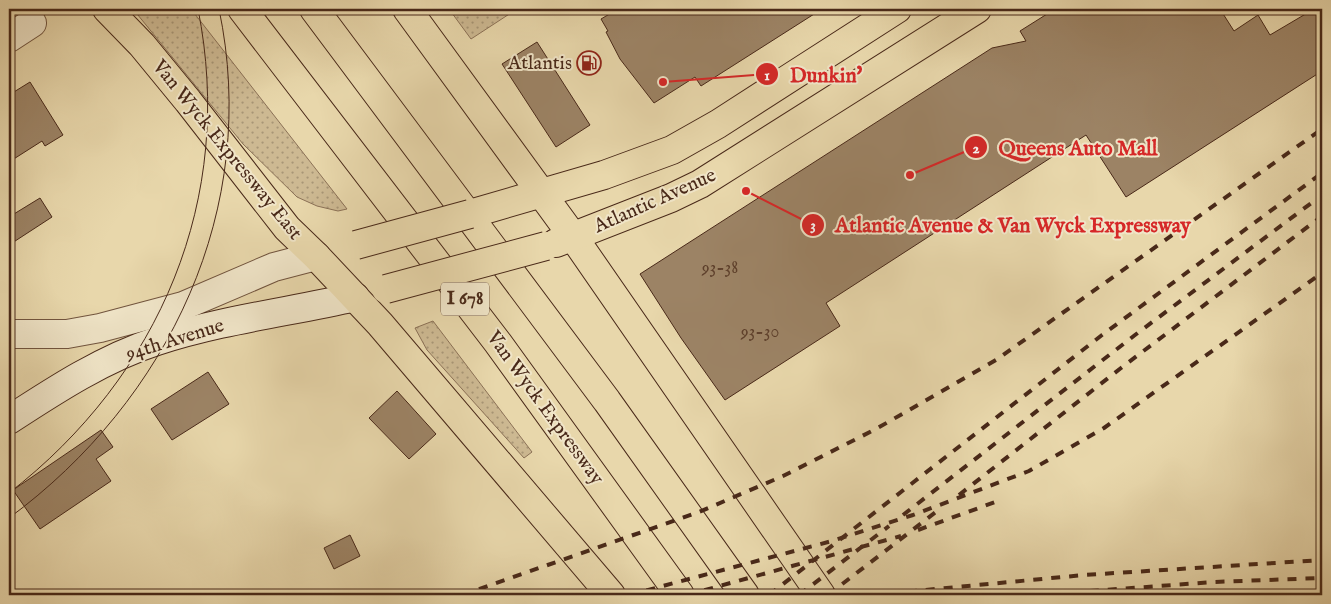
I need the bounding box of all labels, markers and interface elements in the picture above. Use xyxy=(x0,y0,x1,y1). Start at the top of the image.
fuel station icon: Atlantis xyxy=(576,50,602,76)
place label: Atlantis xyxy=(507,51,572,76)
street label: Van Wyck Expressway East xyxy=(146,54,307,245)
callout: Dunkin' xyxy=(755,56,872,92)
text: Dunkin' xyxy=(790,63,863,90)
text: 1 xyxy=(764,66,770,85)
callout: Queens Auto Mall xyxy=(963,129,1167,165)
text: Queens Auto Mall xyxy=(999,136,1159,163)
text: 2 xyxy=(972,139,980,158)
street label: Atlantic Avenue xyxy=(589,163,720,240)
callout: Atlantic Avenue & Van Wyck Expressway xyxy=(800,207,1201,243)
text: Atlantic Avenue & Van Wyck Expressway xyxy=(834,213,1192,240)
text: 3 xyxy=(810,216,816,235)
house number: 93-38 xyxy=(701,257,738,280)
road number: I 678 xyxy=(441,282,489,316)
street label: 94th Avenue xyxy=(122,313,227,367)
house number: 93-30 xyxy=(740,321,779,344)
street label: Van Wyck Expressway xyxy=(480,325,609,490)

